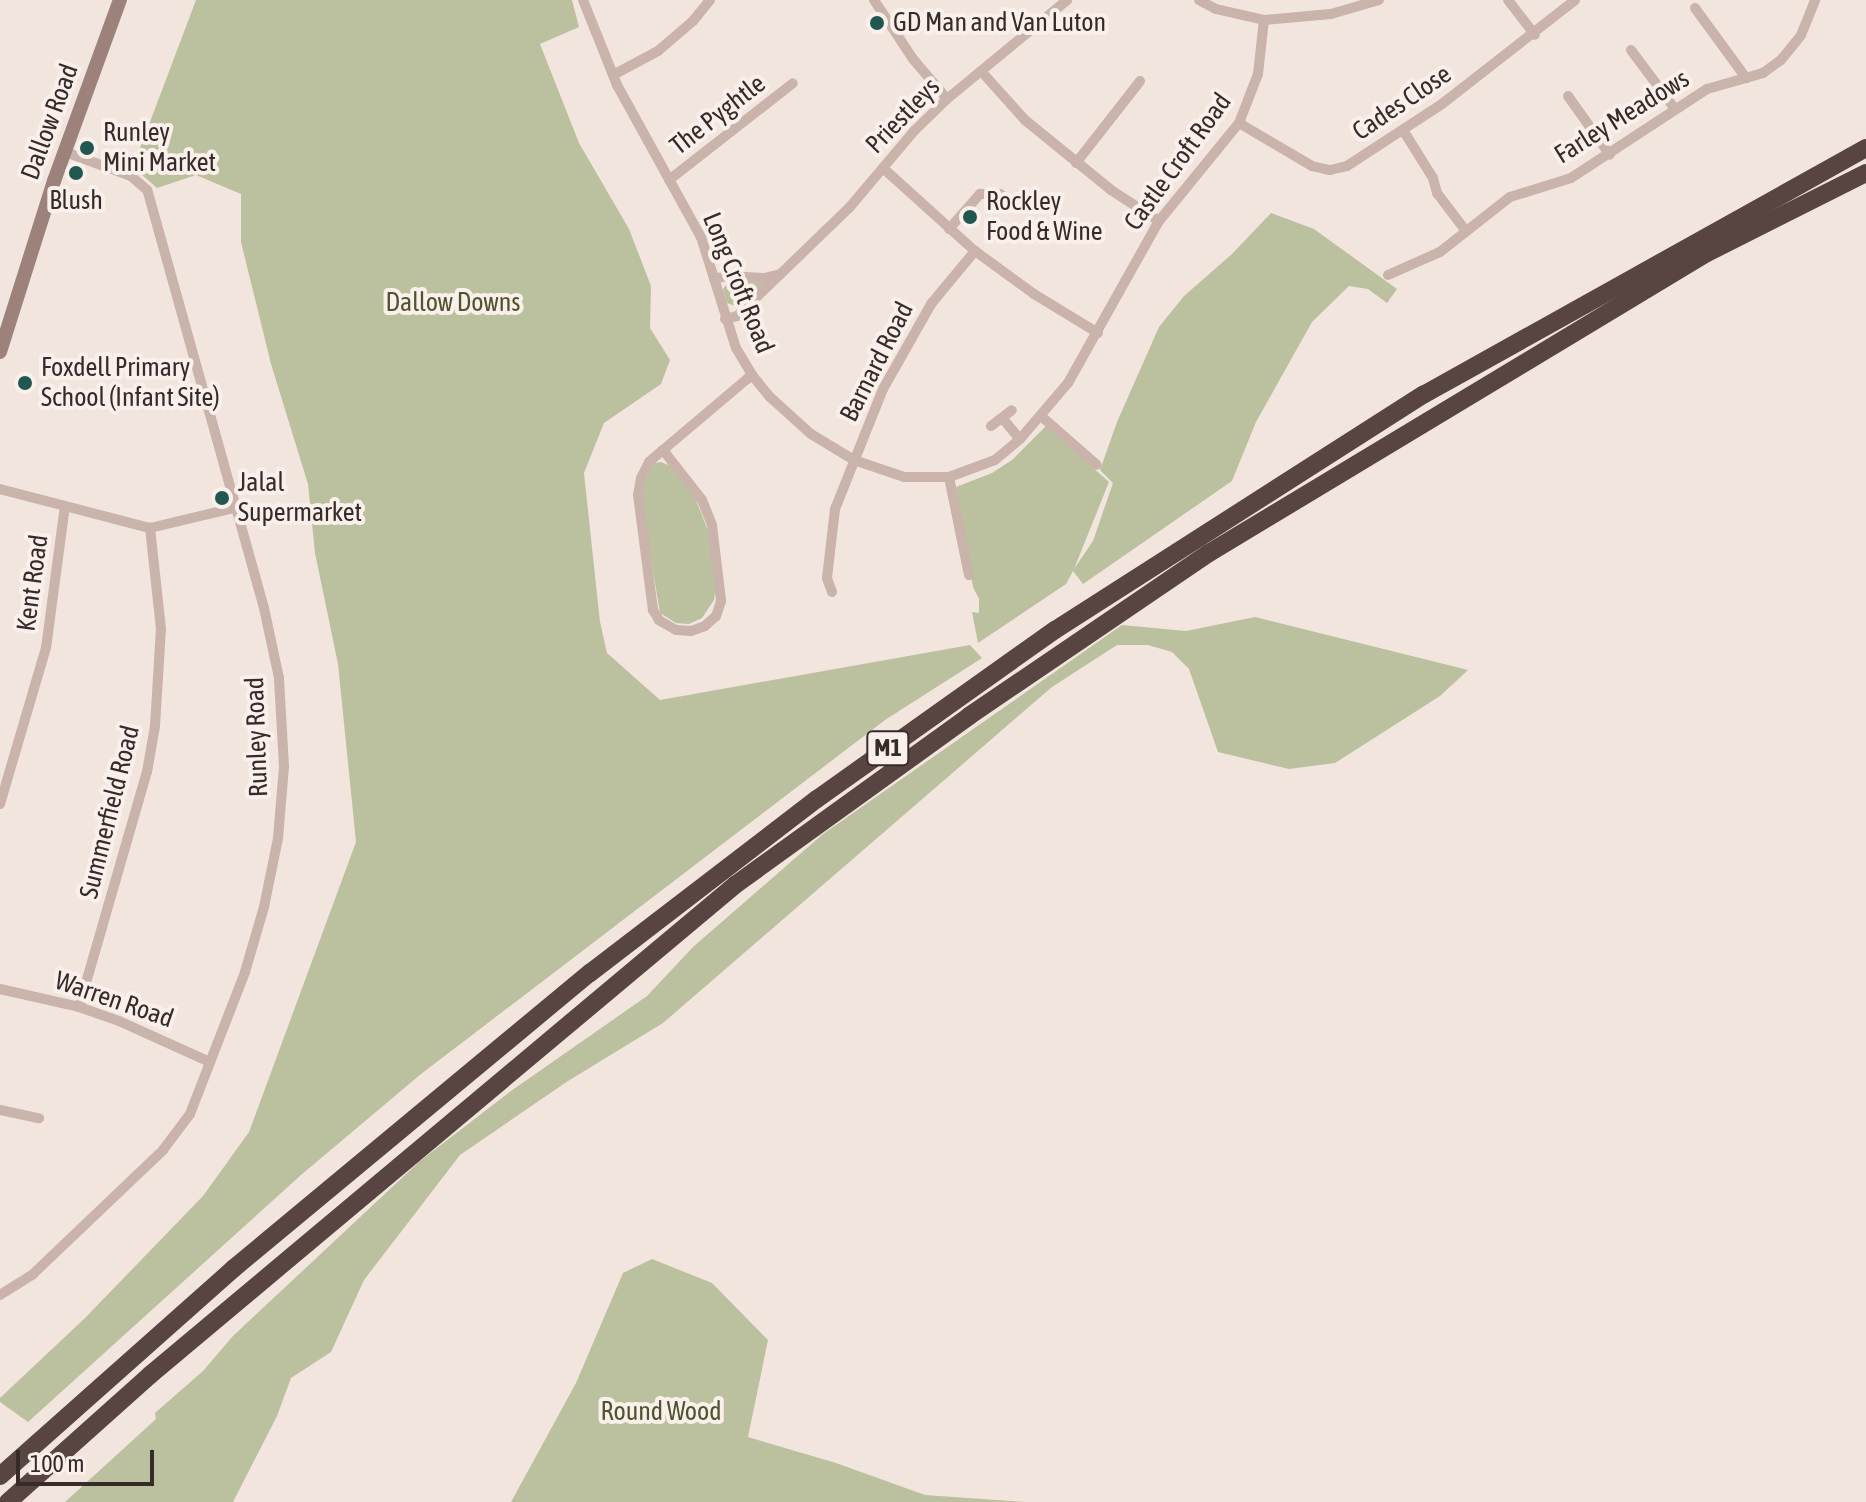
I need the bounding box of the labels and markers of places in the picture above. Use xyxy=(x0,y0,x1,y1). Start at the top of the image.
place label: GD Man and Van Luton xyxy=(893,7,1106,39)
marker: GD Man and Van Luton xyxy=(868,14,886,32)
place label: Runley Mini Market xyxy=(103,117,216,178)
marker: Runley Mini Market xyxy=(78,139,96,157)
marker: Blush xyxy=(67,164,85,182)
place label: Blush xyxy=(49,185,103,217)
place label: Rockley Food & Wine xyxy=(986,186,1103,248)
marker: Rockley Food & Wine xyxy=(961,208,979,226)
place label: Foxdell Primary School (Infant Site) xyxy=(41,352,220,414)
marker: Foxdell Primary School (Infant Site) xyxy=(16,374,34,392)
place label: Jalal Supermarket xyxy=(238,467,362,528)
marker: Jalal Supermarket xyxy=(213,489,231,507)

